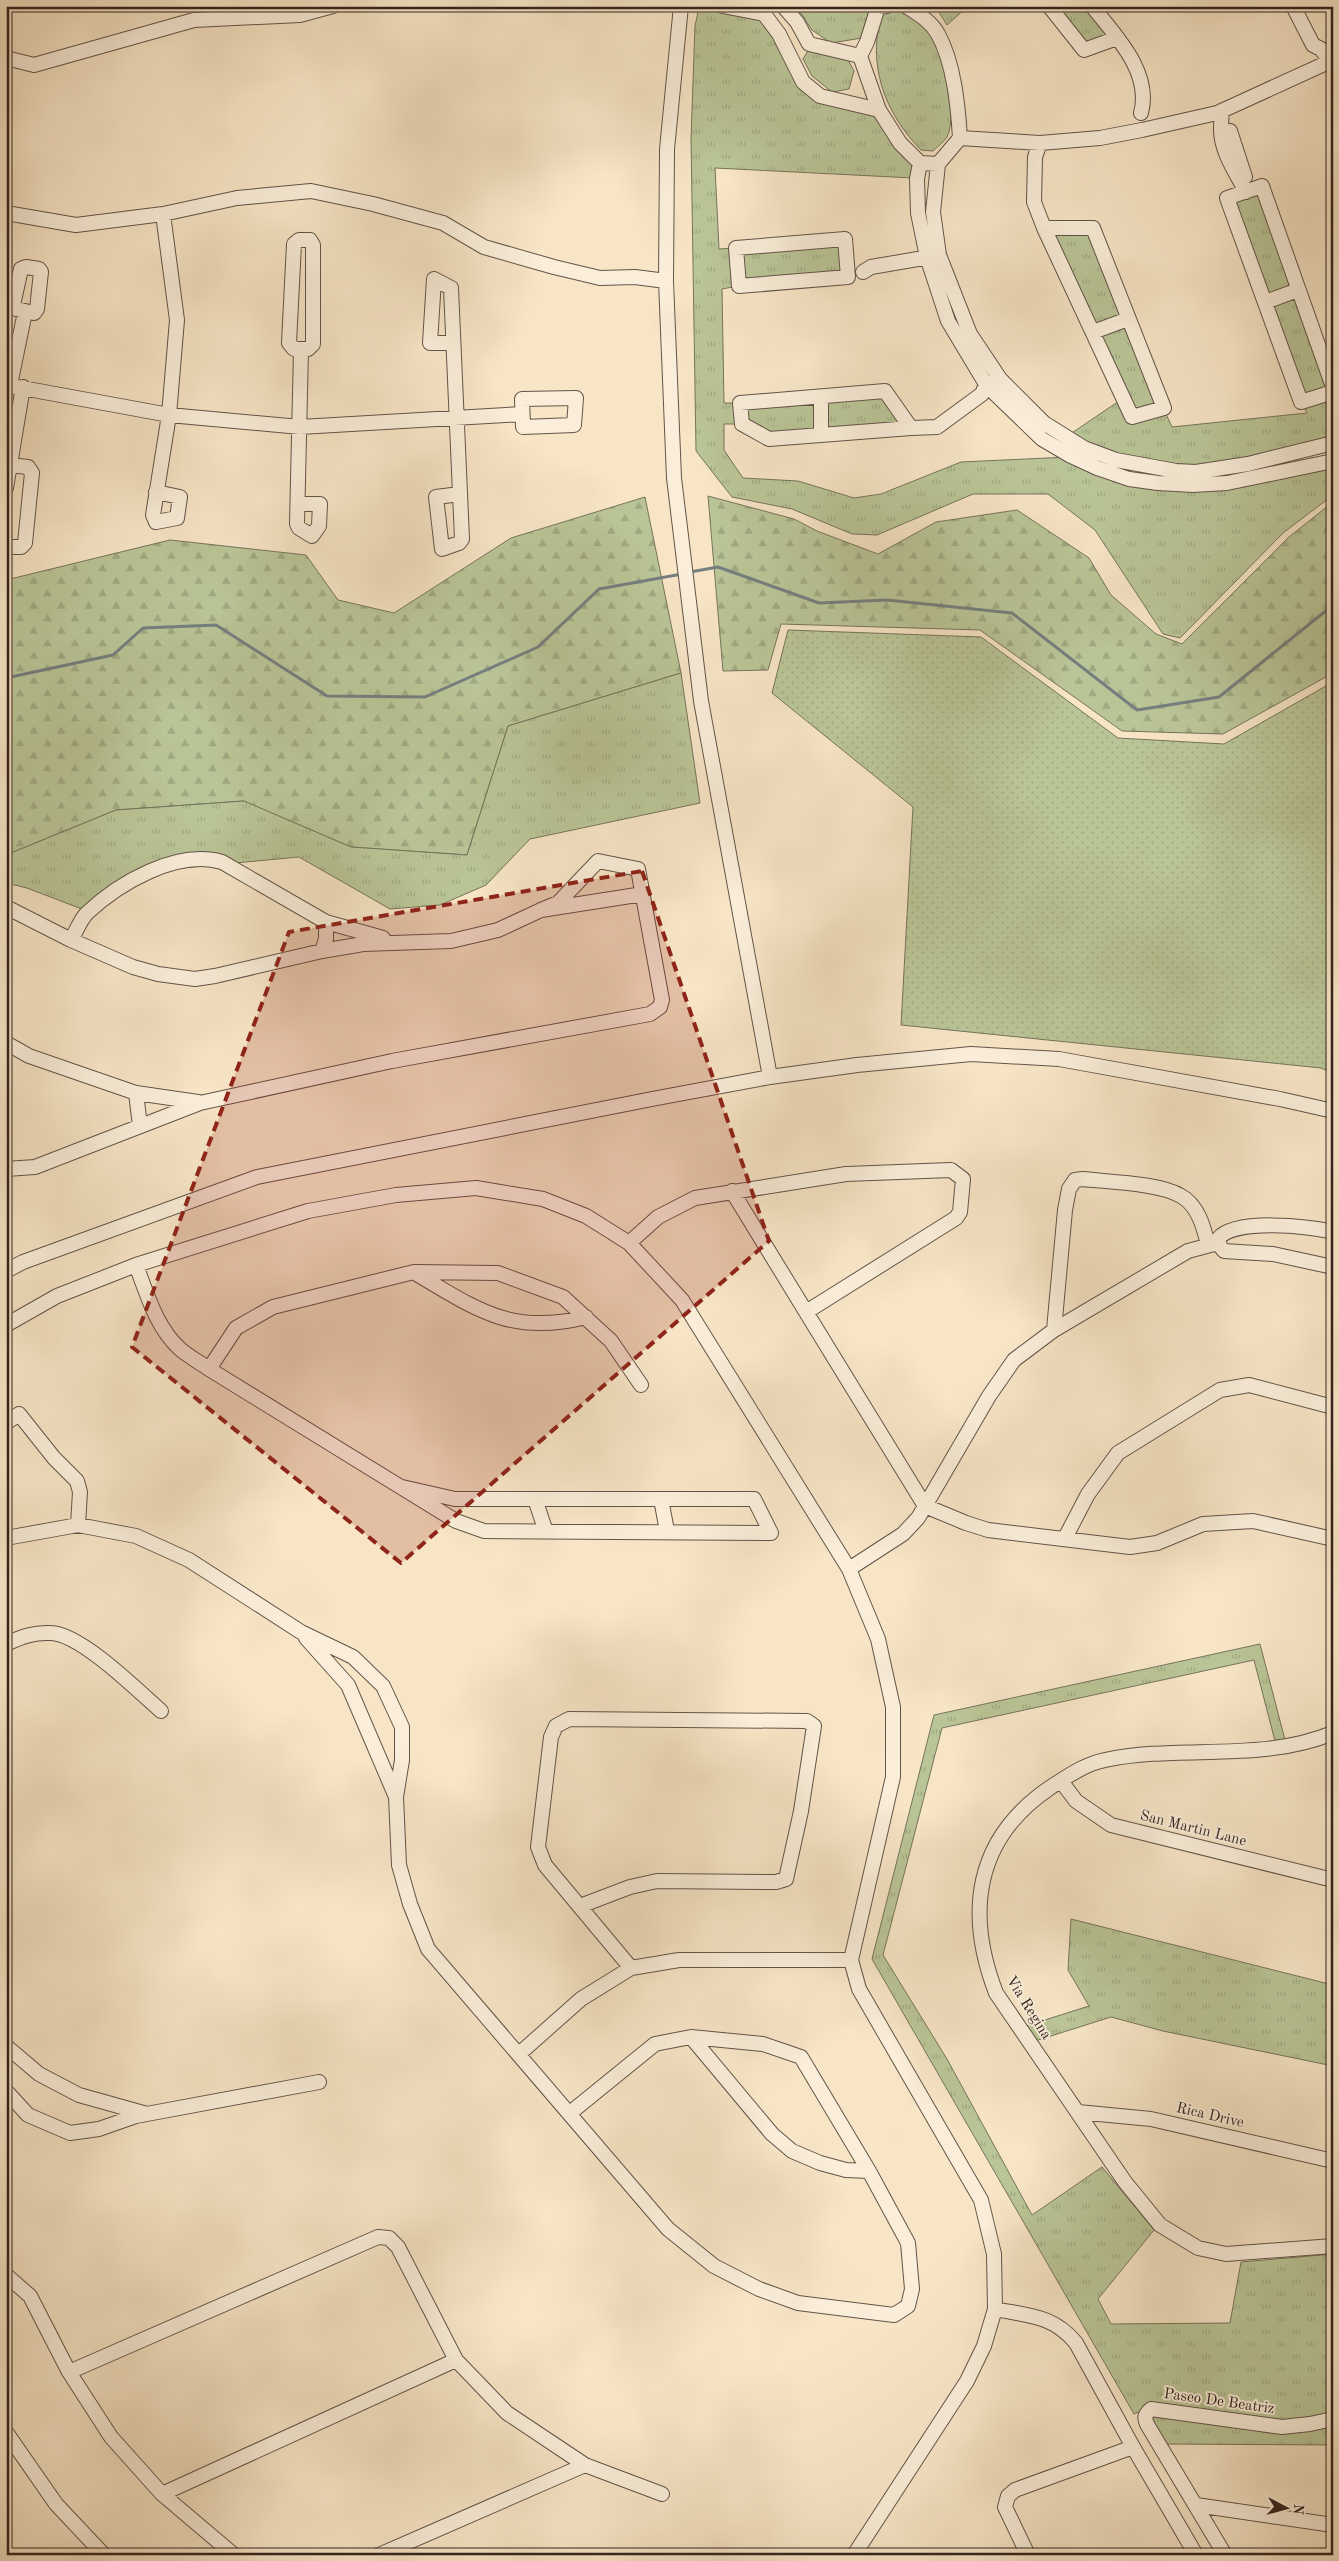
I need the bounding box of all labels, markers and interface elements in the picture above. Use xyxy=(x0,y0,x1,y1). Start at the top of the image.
street label: San Martin Lane xyxy=(1138,1809,1248,1850)
street label: Via Regina xyxy=(1003,1974,1054,2043)
street label: Rica Drive xyxy=(1175,2101,1245,2131)
street label: Paseo De Beatriz xyxy=(1163,2387,1275,2417)
north arrow xyxy=(1262,2484,1312,2534)
text: N xyxy=(1290,2503,1305,2516)

